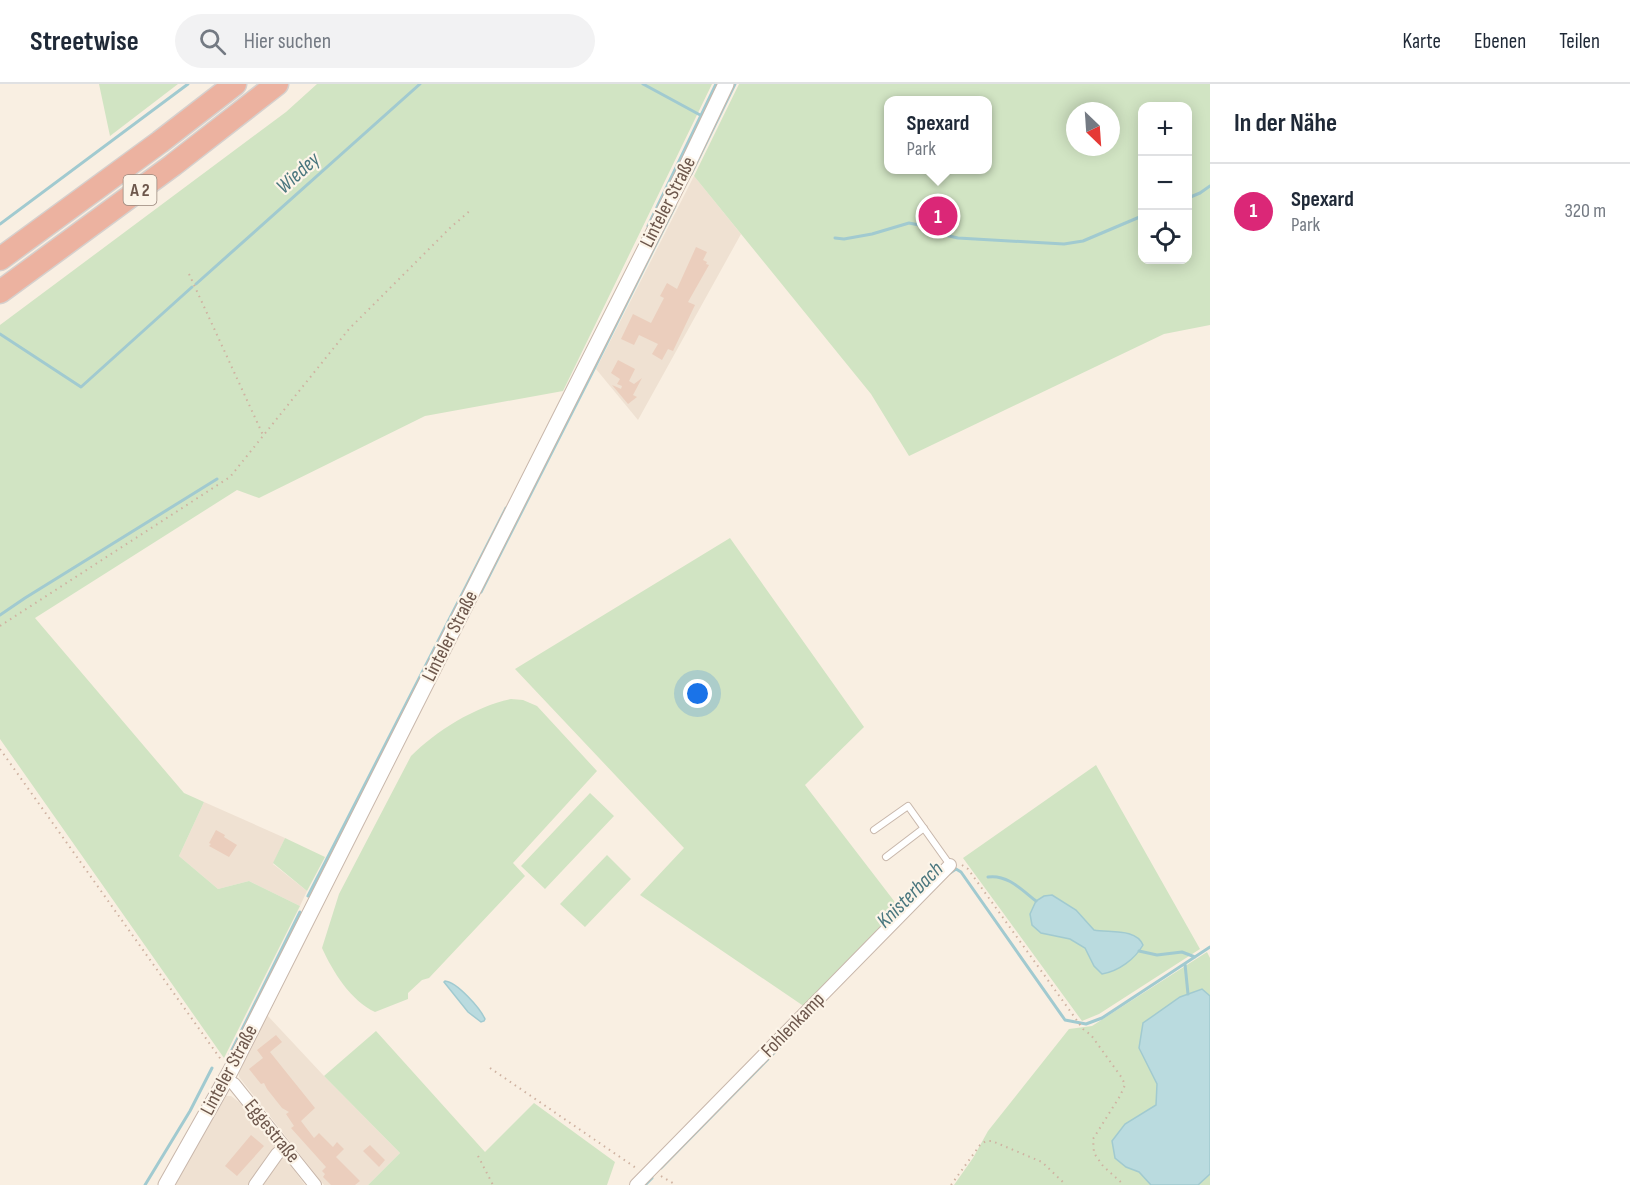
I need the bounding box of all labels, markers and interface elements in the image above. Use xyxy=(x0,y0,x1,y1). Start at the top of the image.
search box xyxy=(175,14,595,68)
text: Streetwise xyxy=(30,25,139,58)
icon: search xyxy=(196,25,229,58)
text: Hier suchen xyxy=(244,28,331,55)
text: Karte xyxy=(1403,29,1441,54)
text: Ebenen xyxy=(1474,29,1526,54)
text: Teilen xyxy=(1559,29,1600,54)
popup xyxy=(884,96,992,174)
north arrow xyxy=(1066,102,1120,156)
map controls xyxy=(1138,102,1192,264)
button: + xyxy=(1138,102,1192,156)
text: In der Nähe xyxy=(1234,108,1337,139)
text: Spexard xyxy=(907,110,969,137)
text: Park xyxy=(907,137,936,161)
water label: Wiedey xyxy=(271,146,326,199)
street label: Linteler Straße xyxy=(635,153,701,251)
button: − xyxy=(1138,156,1192,210)
road number: A 2 xyxy=(124,175,156,205)
text: Spexard xyxy=(1291,186,1354,213)
pin: 1 xyxy=(918,194,958,238)
text: 1 xyxy=(1250,199,1257,223)
text: 320 m xyxy=(1564,199,1606,223)
button: locate xyxy=(1138,210,1192,264)
text: Park xyxy=(1291,213,1320,237)
street label: Linteler Straße xyxy=(417,587,483,685)
your location xyxy=(683,679,712,708)
water label: Knisterbach xyxy=(872,857,948,933)
street label: Fohlenkamp xyxy=(756,988,830,1062)
street label: Linteler Straße xyxy=(195,1021,263,1119)
street label: Eggestraße xyxy=(239,1094,305,1168)

